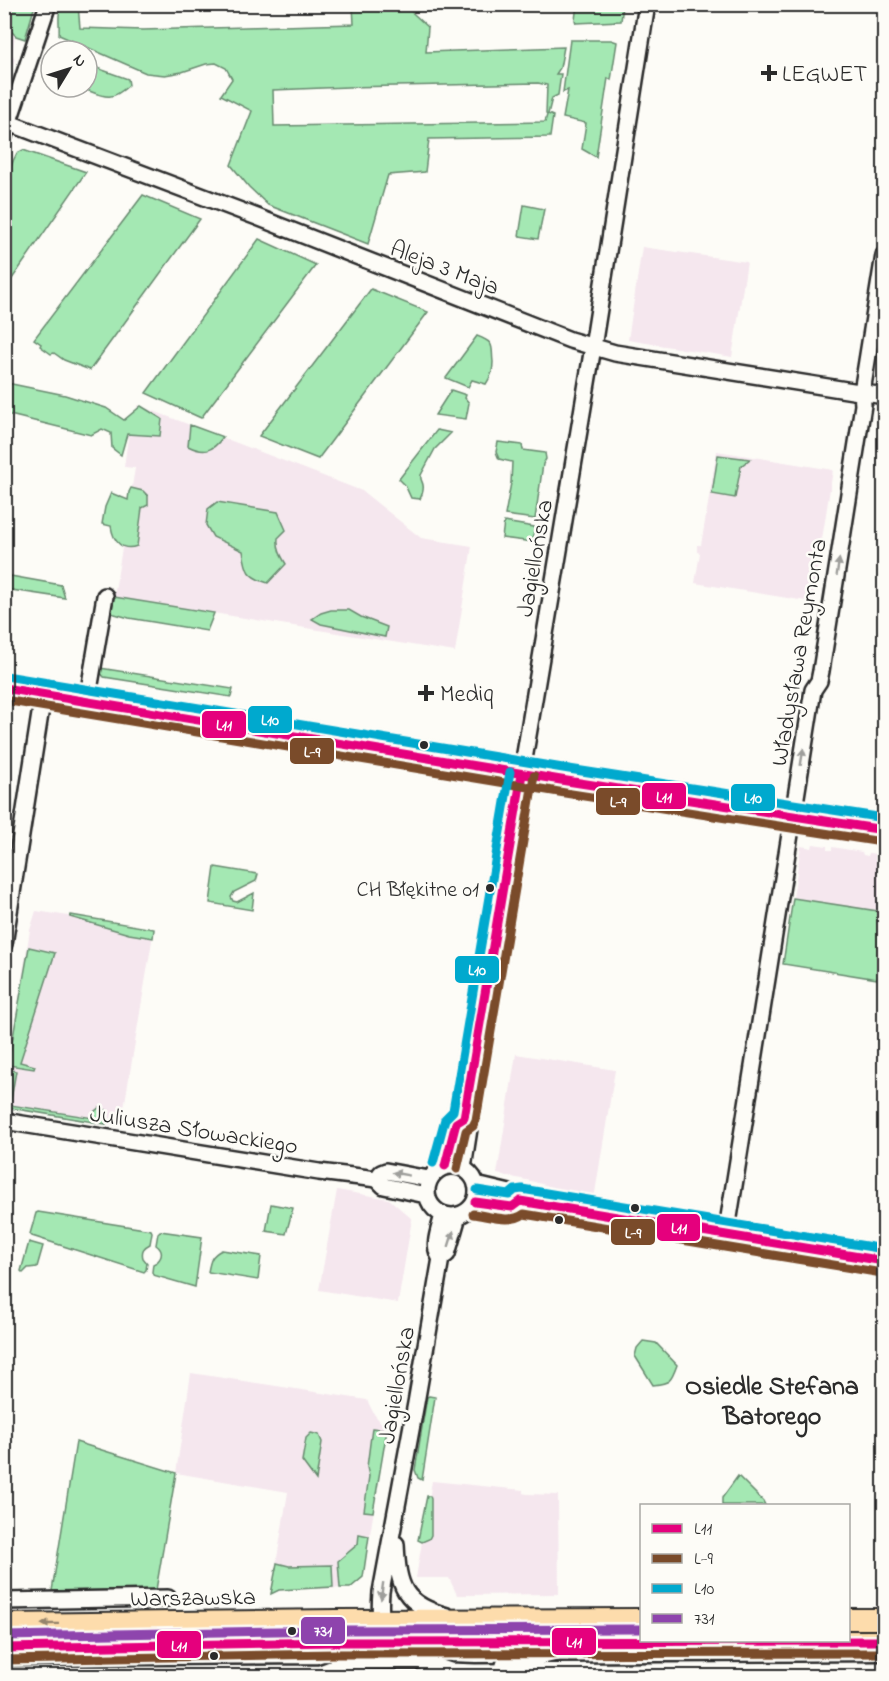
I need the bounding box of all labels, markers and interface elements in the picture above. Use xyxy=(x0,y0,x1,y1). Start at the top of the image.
north arrow xyxy=(39,39,99,99)
text: N xyxy=(66,49,92,73)
place label: LEGWET xyxy=(782,58,868,93)
marker: LEGWET xyxy=(760,64,778,82)
street label: Aleja 3 Maja xyxy=(384,232,504,306)
street label: Jagiellońska xyxy=(509,497,564,620)
street label: Władysława Reymonta xyxy=(763,536,839,769)
one-way arrow xyxy=(833,557,842,576)
place label: Mediq xyxy=(440,678,493,713)
marker: Mediq xyxy=(417,684,435,702)
line badge: L10 xyxy=(247,705,293,734)
text: L10 xyxy=(261,709,279,733)
line badge: L11 xyxy=(201,710,247,739)
text: L11 xyxy=(216,714,233,738)
line badge: L-9 xyxy=(289,737,335,765)
unlabelled marker xyxy=(418,739,430,751)
text: L-9 xyxy=(304,741,321,765)
one-way arrow xyxy=(798,748,807,767)
line badge: L11 xyxy=(641,782,687,810)
line badge: L10 xyxy=(730,783,776,812)
text: L11 xyxy=(656,786,673,810)
line badge: L-9 xyxy=(595,787,641,816)
text: L10 xyxy=(744,787,762,811)
text: L-9 xyxy=(610,791,627,815)
place label: CH Błękitne 01 xyxy=(357,875,479,907)
marker: CH Błękitne 01 xyxy=(484,882,496,894)
line badge: L10 xyxy=(454,955,500,984)
text: L10 xyxy=(468,959,486,983)
street label: Juliusza Słowackiego xyxy=(87,1098,300,1165)
one-way arrow xyxy=(392,1169,411,1178)
unlabelled marker xyxy=(629,1202,641,1214)
line badge: L11 xyxy=(656,1213,701,1242)
unlabelled marker xyxy=(553,1214,565,1226)
text: L11 xyxy=(671,1217,688,1241)
line badge: L-9 xyxy=(610,1218,656,1246)
text: L-9 xyxy=(625,1222,642,1246)
one-way arrow xyxy=(447,1230,456,1248)
street label: Jagiellońska xyxy=(371,1324,426,1447)
district label: Osiedle Stefana Batorego xyxy=(685,1369,859,1438)
legend xyxy=(640,1504,850,1642)
text: L11 xyxy=(694,1517,712,1543)
text: L-9 xyxy=(694,1547,713,1573)
text: L10 xyxy=(694,1577,714,1603)
street label: Warszawska xyxy=(130,1581,256,1618)
one-way arrow xyxy=(377,1581,387,1600)
text: 731 xyxy=(694,1607,715,1633)
line badge: 731 xyxy=(300,1616,346,1645)
one-way arrow xyxy=(41,1619,60,1629)
text: 731 xyxy=(314,1620,333,1644)
unlabelled marker xyxy=(286,1625,298,1637)
line badge: L11 xyxy=(551,1627,597,1656)
line badge: L11 xyxy=(156,1630,202,1659)
text: L11 xyxy=(566,1631,583,1655)
text: L11 xyxy=(171,1635,188,1659)
unlabelled marker xyxy=(208,1650,220,1662)

